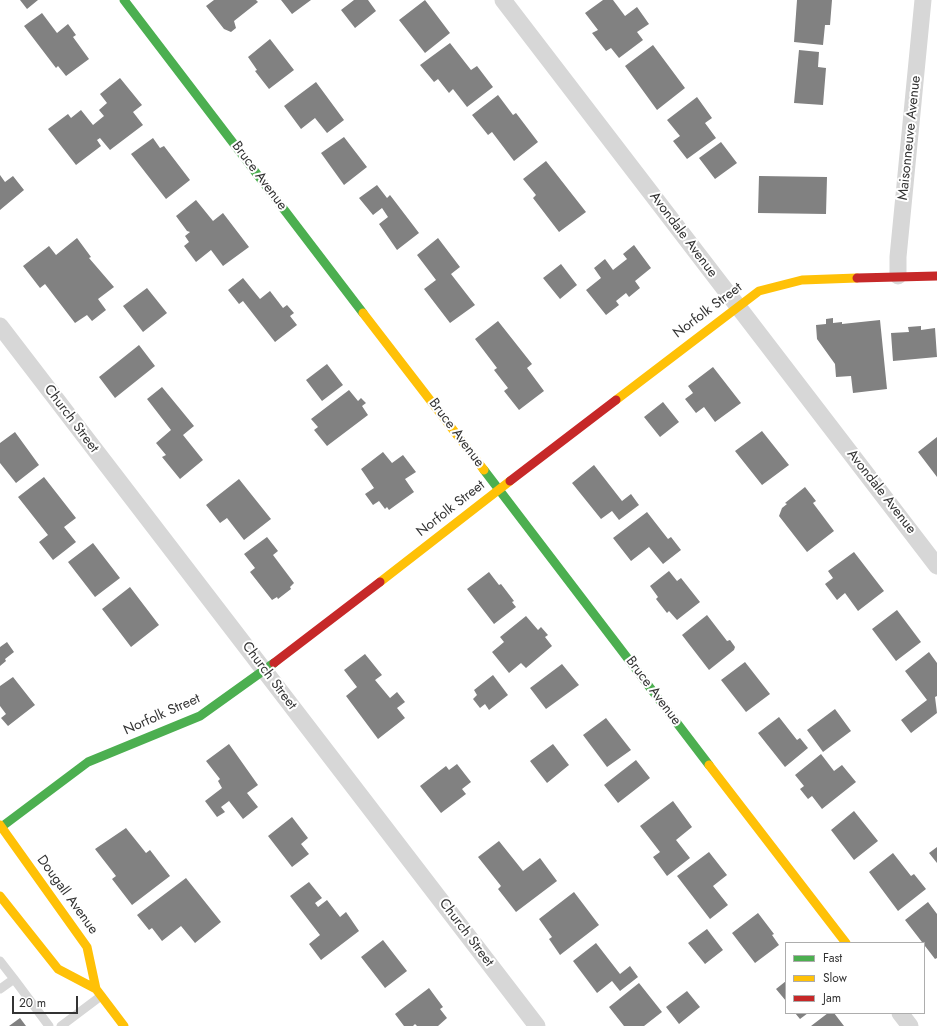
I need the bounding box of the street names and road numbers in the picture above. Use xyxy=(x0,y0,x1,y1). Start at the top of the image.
street label: Maisonneuve Avenue xyxy=(895,75,925,201)
street label: Bruce Avenue xyxy=(228,138,290,214)
street label: Avondale Avenue xyxy=(645,189,721,281)
street label: Norfolk Street xyxy=(670,280,746,342)
street label: Church Street xyxy=(40,382,102,456)
street label: Bruce Avenue xyxy=(425,395,487,471)
street label: Avondale Avenue xyxy=(843,446,919,538)
street label: Norfolk Street xyxy=(414,477,488,541)
street label: Church Street xyxy=(238,639,300,713)
street label: Bruce Avenue xyxy=(622,653,684,729)
street label: Norfolk Street xyxy=(121,691,203,739)
street label: Dougall Avenue xyxy=(33,852,101,938)
street label: Church Street xyxy=(435,896,497,970)

